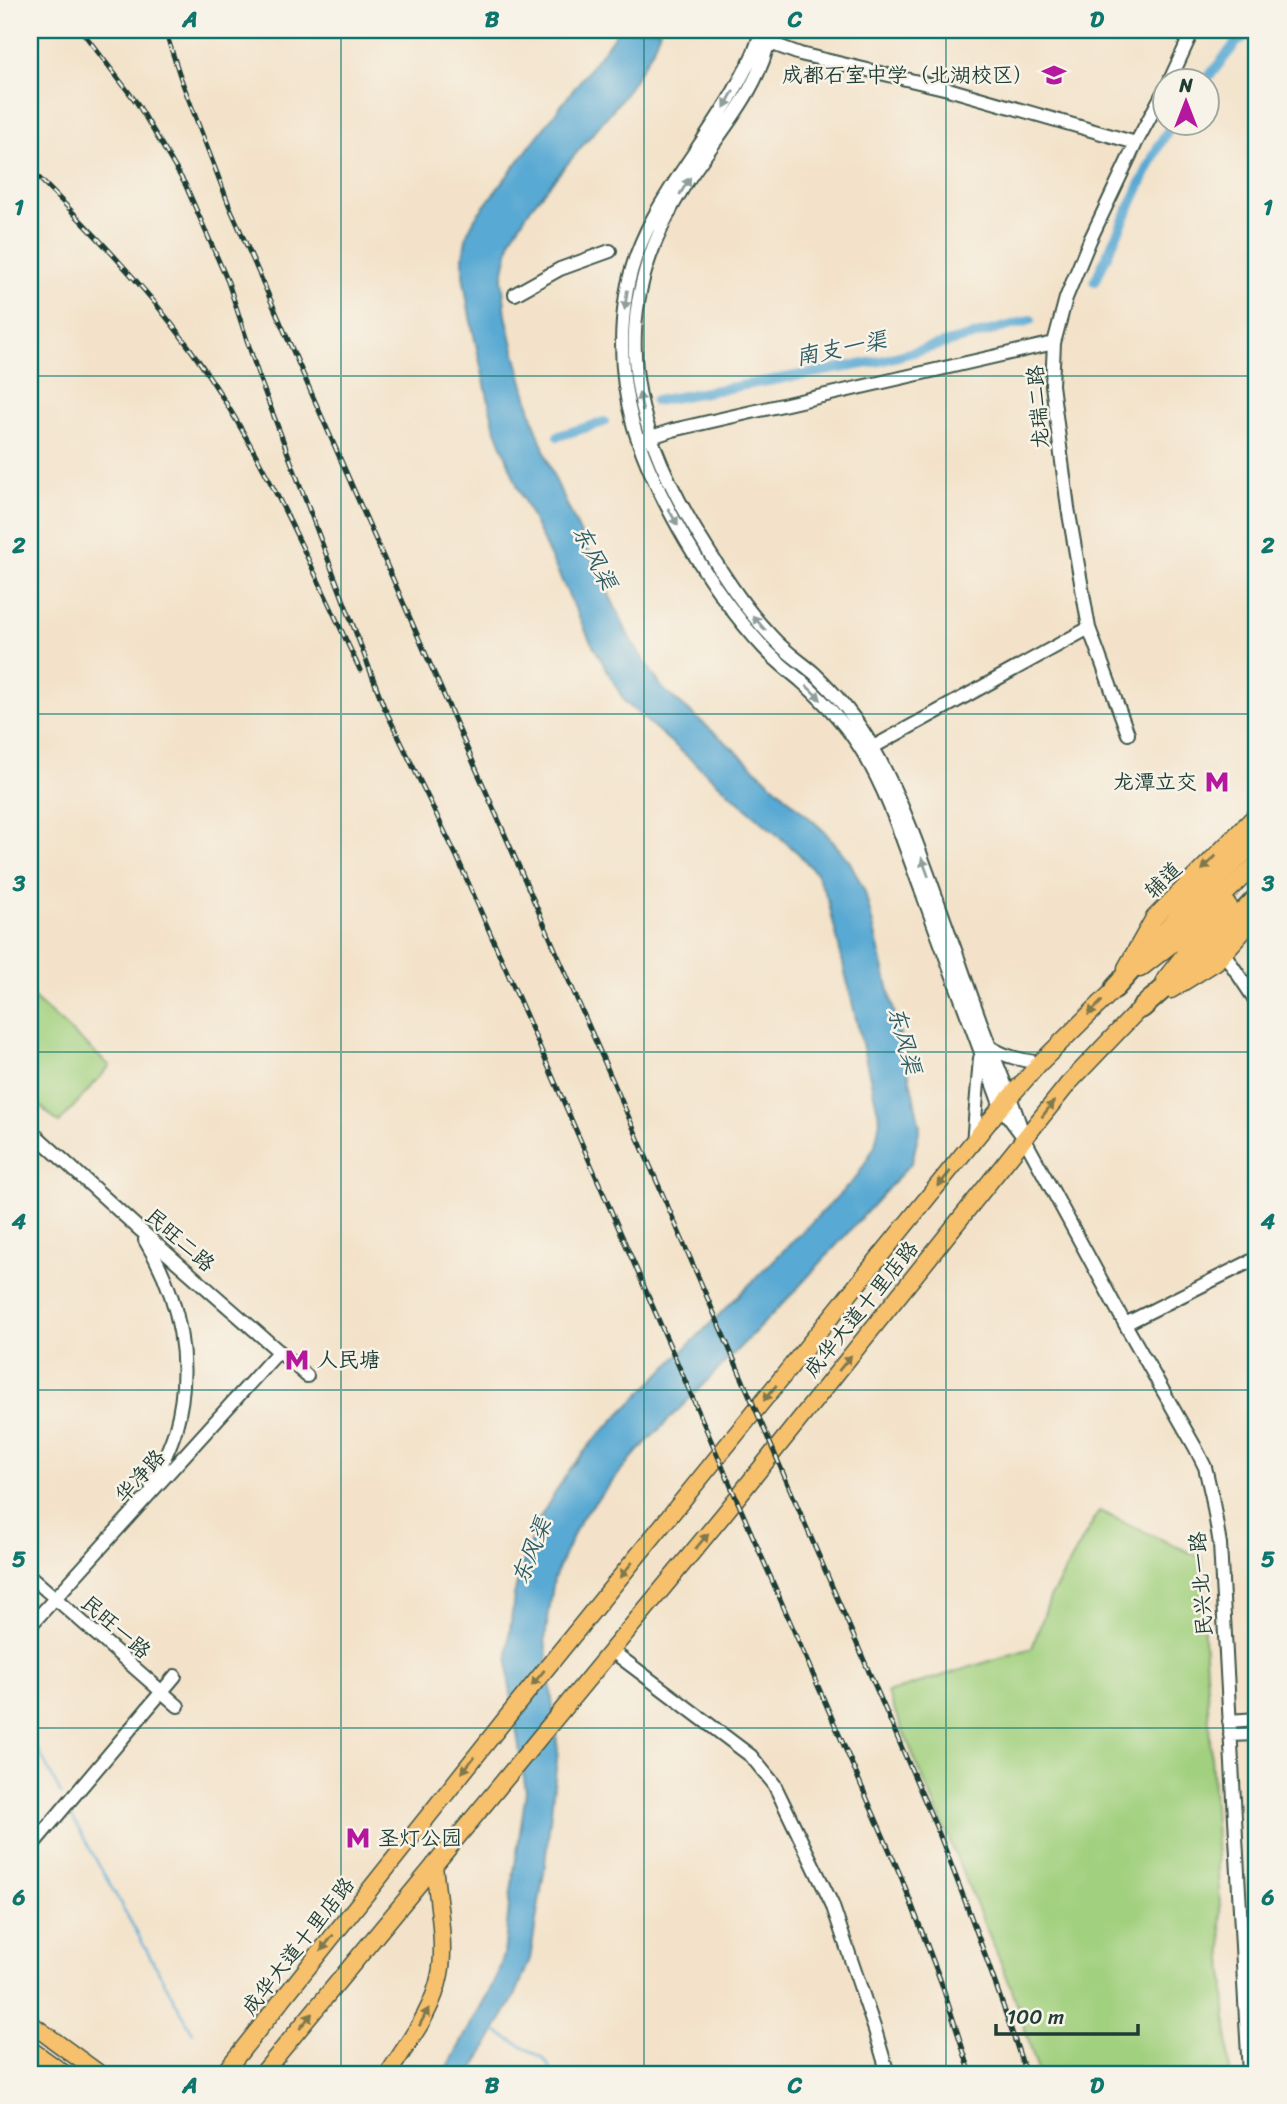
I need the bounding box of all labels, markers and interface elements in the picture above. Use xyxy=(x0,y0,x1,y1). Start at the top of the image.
text: A xyxy=(181,0,198,40)
text: B xyxy=(485,0,500,40)
text: C xyxy=(787,0,803,40)
text: D xyxy=(1090,0,1105,40)
place label: 成都石室中学（北湖校区） xyxy=(782,56,1034,94)
school or university icon: 成都石室中学（北湖校区） xyxy=(1040,61,1068,89)
north arrow xyxy=(1150,66,1220,136)
text: N xyxy=(1178,69,1193,102)
one-way arrow xyxy=(723,90,735,109)
one-way arrow xyxy=(679,176,692,196)
text: 1 xyxy=(14,187,24,228)
text: 1 xyxy=(1263,187,1273,228)
one-way arrow xyxy=(620,289,631,311)
water label: 南支一渠 xyxy=(792,319,892,377)
street label: 龙瑞二路 xyxy=(1016,364,1060,450)
one-way arrow xyxy=(636,391,647,413)
one-way arrow xyxy=(667,508,679,527)
water label: 东风渠 xyxy=(561,517,629,599)
text: 2 xyxy=(11,525,26,566)
text: 2 xyxy=(1260,525,1275,566)
one-way arrow xyxy=(752,614,767,631)
one-way arrow xyxy=(805,685,822,701)
place label: 龙潭立交 xyxy=(1113,763,1197,801)
metro station icon: 龙潭立交 xyxy=(1203,768,1231,796)
street label: 辅道 xyxy=(1135,852,1191,908)
one-way arrow xyxy=(1201,854,1218,871)
one-way arrow xyxy=(919,857,930,878)
text: 3 xyxy=(12,863,26,904)
text: 3 xyxy=(1261,863,1275,904)
one-way arrow xyxy=(1086,1000,1103,1017)
water label: 东风渠 xyxy=(876,1001,934,1081)
one-way arrow xyxy=(1040,1100,1054,1118)
one-way arrow xyxy=(937,1170,952,1187)
street label: 民旺二路 xyxy=(136,1198,224,1282)
text: 4 xyxy=(11,1201,27,1242)
text: 4 xyxy=(1260,1201,1276,1242)
street label: 成华大道十里店路 xyxy=(793,1232,929,1386)
place label: 人民塘 xyxy=(317,1341,380,1379)
metro station icon: 人民塘 xyxy=(283,1346,311,1374)
one-way arrow xyxy=(837,1355,852,1373)
one-way arrow xyxy=(762,1384,777,1402)
street label: 华净路 xyxy=(105,1440,175,1512)
water label: 东风渠 xyxy=(500,1510,564,1591)
street label: 民兴北一路 xyxy=(1178,1530,1224,1638)
one-way arrow xyxy=(695,1532,710,1550)
text: 5 xyxy=(12,1539,26,1580)
text: 5 xyxy=(1261,1539,1275,1580)
one-way arrow xyxy=(619,1561,634,1578)
street label: 民旺一路 xyxy=(72,1585,160,1669)
one-way arrow xyxy=(531,1668,546,1686)
one-way arrow xyxy=(461,1756,476,1774)
place label: 圣灯公园 xyxy=(378,1819,462,1857)
metro station icon: 圣灯公园 xyxy=(344,1824,372,1852)
street label: 成华大道十里店路 xyxy=(231,1868,365,2024)
text: 6 xyxy=(11,1877,26,1918)
text: 6 xyxy=(1260,1877,1275,1918)
one-way arrow xyxy=(320,1935,335,1952)
scale bar xyxy=(996,1992,1138,2036)
text: 100 m xyxy=(1007,1998,1064,2036)
one-way arrow xyxy=(418,2007,430,2026)
one-way arrow xyxy=(298,2013,313,2031)
text: A xyxy=(181,2065,198,2104)
text: B xyxy=(485,2065,500,2104)
text: C xyxy=(787,2065,803,2104)
text: D xyxy=(1090,2065,1105,2104)

